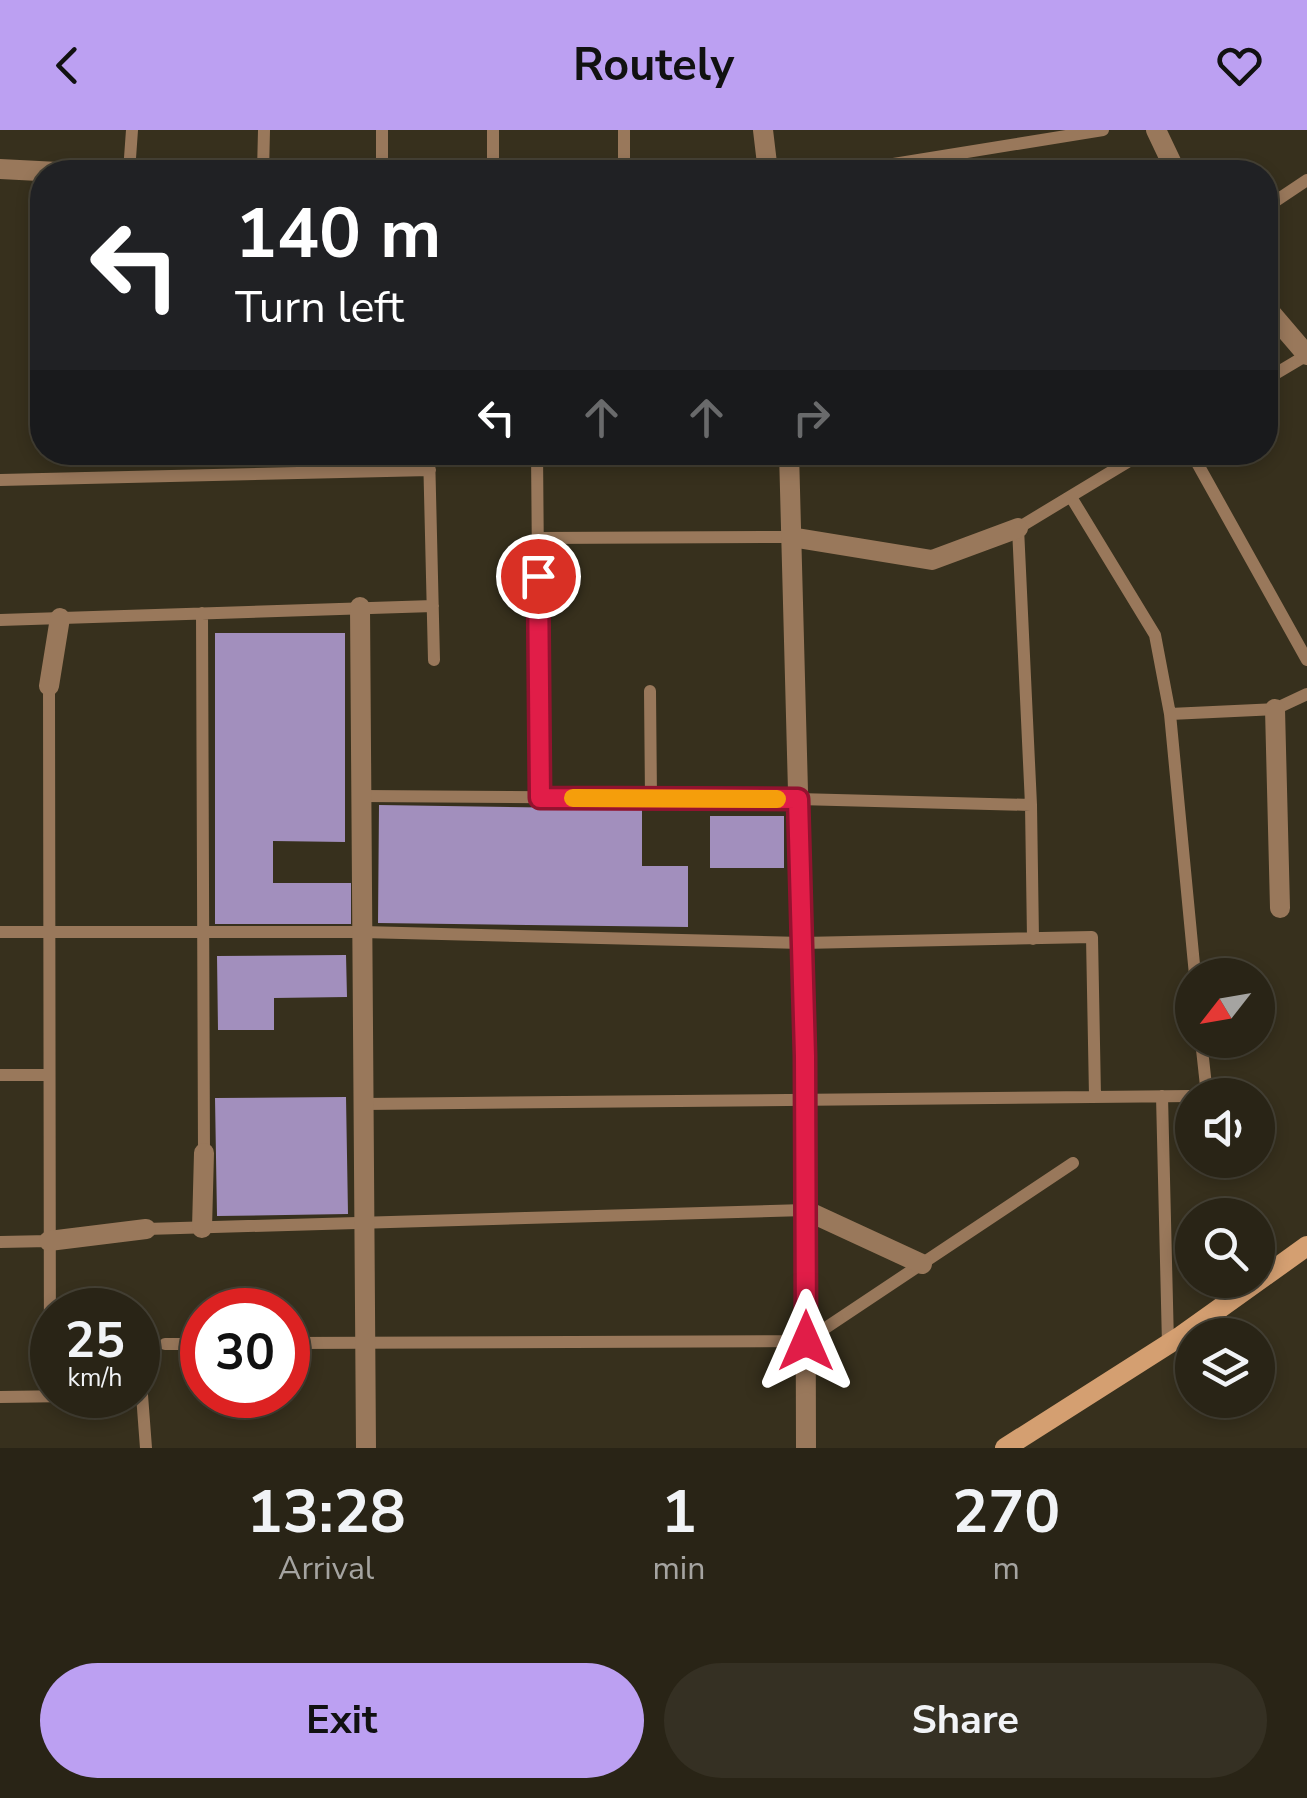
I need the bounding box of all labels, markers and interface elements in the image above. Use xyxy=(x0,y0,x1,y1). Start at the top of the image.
text: Routely xyxy=(573,35,734,96)
icon: back xyxy=(40,38,95,93)
icon: heart xyxy=(1212,38,1267,93)
text: 140 m xyxy=(235,186,441,282)
icon: left xyxy=(70,200,200,330)
text: Turn left xyxy=(235,277,404,338)
icon: left xyxy=(469,390,524,445)
icon: ahead xyxy=(574,390,629,445)
icon: ahead xyxy=(679,390,734,445)
icon: right xyxy=(784,390,839,445)
pin xyxy=(496,534,581,619)
icon: arrive xyxy=(511,549,566,604)
north arrow xyxy=(1175,958,1275,1058)
map controls xyxy=(1175,958,1275,1418)
button: sound xyxy=(1175,1078,1275,1178)
button: search xyxy=(1175,1198,1275,1298)
speed limit sign: 30 xyxy=(180,1288,310,1418)
position arrow xyxy=(754,1289,858,1393)
text: 25 xyxy=(65,1306,125,1375)
button: layers xyxy=(1175,1318,1275,1418)
text: km/h xyxy=(67,1361,123,1395)
text: 13:28 xyxy=(247,1471,406,1553)
text: 1 xyxy=(661,1471,697,1553)
text: 270 xyxy=(952,1471,1060,1553)
text: Arrival xyxy=(278,1547,374,1590)
text: min xyxy=(652,1547,705,1590)
text: m xyxy=(992,1547,1020,1590)
button: Exit xyxy=(40,1663,644,1778)
button: Share xyxy=(664,1663,1267,1778)

